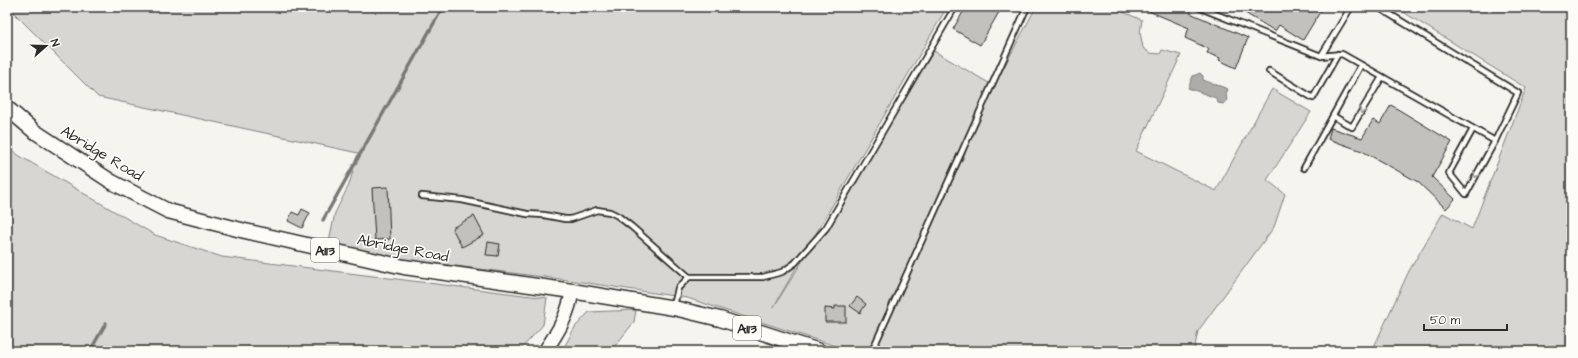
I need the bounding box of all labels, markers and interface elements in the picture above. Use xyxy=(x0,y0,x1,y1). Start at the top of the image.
north arrow xyxy=(26,26,66,66)
text: N xyxy=(47,37,63,49)
one-way arrow xyxy=(1359,107,1366,114)
street label: Abridge Road xyxy=(56,121,147,187)
one-way arrow xyxy=(1473,171,1481,178)
street label: Abridge Road xyxy=(355,229,451,269)
road number: A113 xyxy=(311,238,339,262)
scale bar xyxy=(1424,306,1507,332)
text: 50 m xyxy=(1430,312,1461,329)
road number: A113 xyxy=(733,316,761,340)

